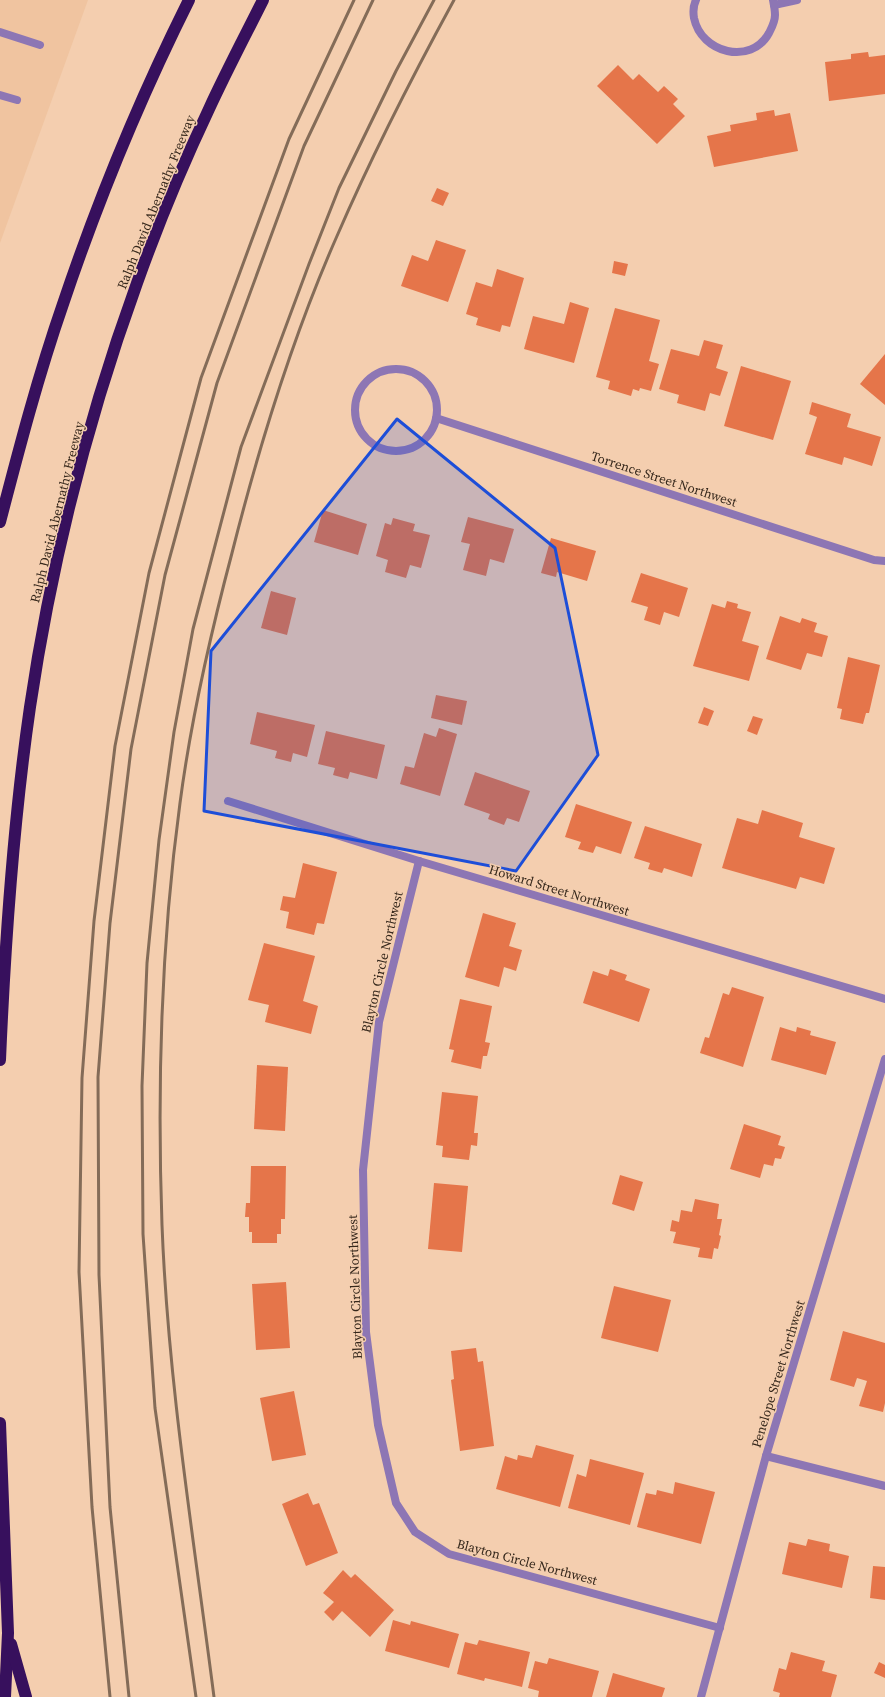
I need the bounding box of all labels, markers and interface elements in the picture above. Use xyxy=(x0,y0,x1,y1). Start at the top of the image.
street label: Ralph David Abernathy Freeway xyxy=(113,112,199,291)
street label: Ralph David Abernathy Freeway xyxy=(26,419,88,604)
street label: Torrence Street Northwest xyxy=(589,447,740,511)
street label: Howard Street Northwest xyxy=(487,861,632,920)
street label: Blayton Circle Northwest xyxy=(357,889,407,1034)
street label: Blayton Circle Northwest xyxy=(344,1214,366,1360)
street label: Penelope Street Northwest xyxy=(747,1297,809,1450)
street label: Blayton Circle Northwest xyxy=(455,1535,600,1589)

